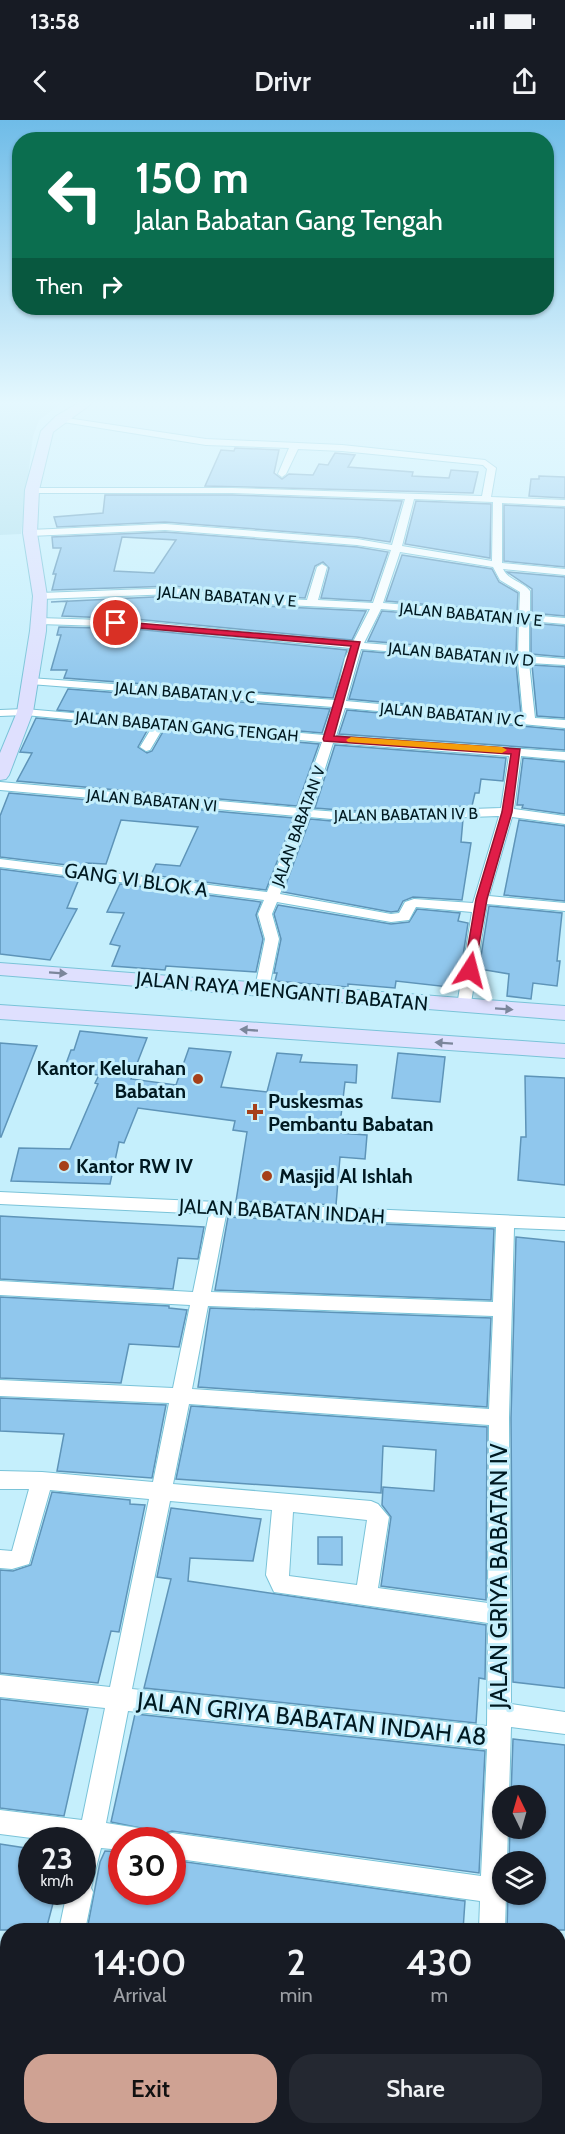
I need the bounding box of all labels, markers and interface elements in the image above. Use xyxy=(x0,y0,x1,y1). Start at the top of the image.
text: 13:58 xyxy=(30,8,80,35)
icon: back xyxy=(24,65,57,98)
text: Drivr xyxy=(254,65,311,98)
icon: share xyxy=(508,65,541,98)
text: 150 m xyxy=(135,152,249,204)
icon: left xyxy=(36,156,114,234)
text: Jalan Babatan Gang Tengah xyxy=(135,204,443,237)
icon: right xyxy=(95,270,128,303)
text: Then xyxy=(36,273,83,300)
street label: JALAN BABATAN V E xyxy=(156,582,297,611)
pin xyxy=(90,597,141,648)
street label: JALAN BABATAN IV E xyxy=(398,599,543,630)
icon: arrive xyxy=(99,606,132,639)
street label: JALAN BABATAN IV D xyxy=(386,639,535,670)
street label: JALAN BABATAN V C xyxy=(113,678,256,707)
street label: JALAN BABATAN IV C xyxy=(378,699,525,730)
street label: JALAN BABATAN GANG TENGAH xyxy=(74,707,299,746)
street label: JALAN BABATAN V xyxy=(268,763,329,890)
street label: JALAN BABATAN VI xyxy=(85,785,218,816)
street label: JALAN BABATAN IV B xyxy=(333,804,479,825)
street label: GANG VI BLOK A xyxy=(63,858,210,902)
position arrow xyxy=(438,938,502,1002)
street label: JALAN RAYA MENGANTI BABATAN xyxy=(134,966,429,1016)
one-way arrow xyxy=(49,968,68,978)
one-way arrow xyxy=(494,1004,513,1013)
one-way arrow xyxy=(240,1025,259,1034)
one-way arrow xyxy=(434,1038,453,1048)
place label: Kantor Kelurahan Babatan xyxy=(37,1056,186,1103)
marker: Kantor Kelurahan Babatan xyxy=(191,1072,205,1086)
place label: Puskesmas Pembantu Babatan xyxy=(268,1089,434,1136)
marker: Puskesmas Pembantu Babatan xyxy=(246,1103,264,1121)
place label: Kantor RW IV xyxy=(76,1154,194,1178)
marker: Kantor RW IV xyxy=(57,1159,71,1173)
place label: Masjid Al Ishlah xyxy=(279,1164,413,1188)
marker: Masjid Al Ishlah xyxy=(260,1169,274,1183)
street label: JALAN BABATAN INDAH xyxy=(177,1194,386,1228)
street label: JALAN GRIYA BABATAN IV xyxy=(484,1443,513,1710)
street label: JALAN GRIYA BABATAN INDAH A8 xyxy=(135,1686,488,1751)
north arrow xyxy=(492,1785,546,1839)
map controls xyxy=(492,1785,546,1905)
speed limit sign: 30 xyxy=(108,1827,186,1905)
text: 23 xyxy=(41,1840,73,1877)
button: layers xyxy=(492,1851,546,1905)
text: km/h xyxy=(41,1872,73,1890)
text: 14:00 xyxy=(93,1940,186,1984)
text: 2 xyxy=(287,1940,306,1984)
text: 430 xyxy=(406,1940,473,1984)
text: Arrival xyxy=(113,1983,166,2007)
text: min xyxy=(280,1983,313,2007)
text: m xyxy=(431,1983,448,2007)
button: Exit xyxy=(24,2054,277,2123)
button: Share xyxy=(289,2054,542,2123)

